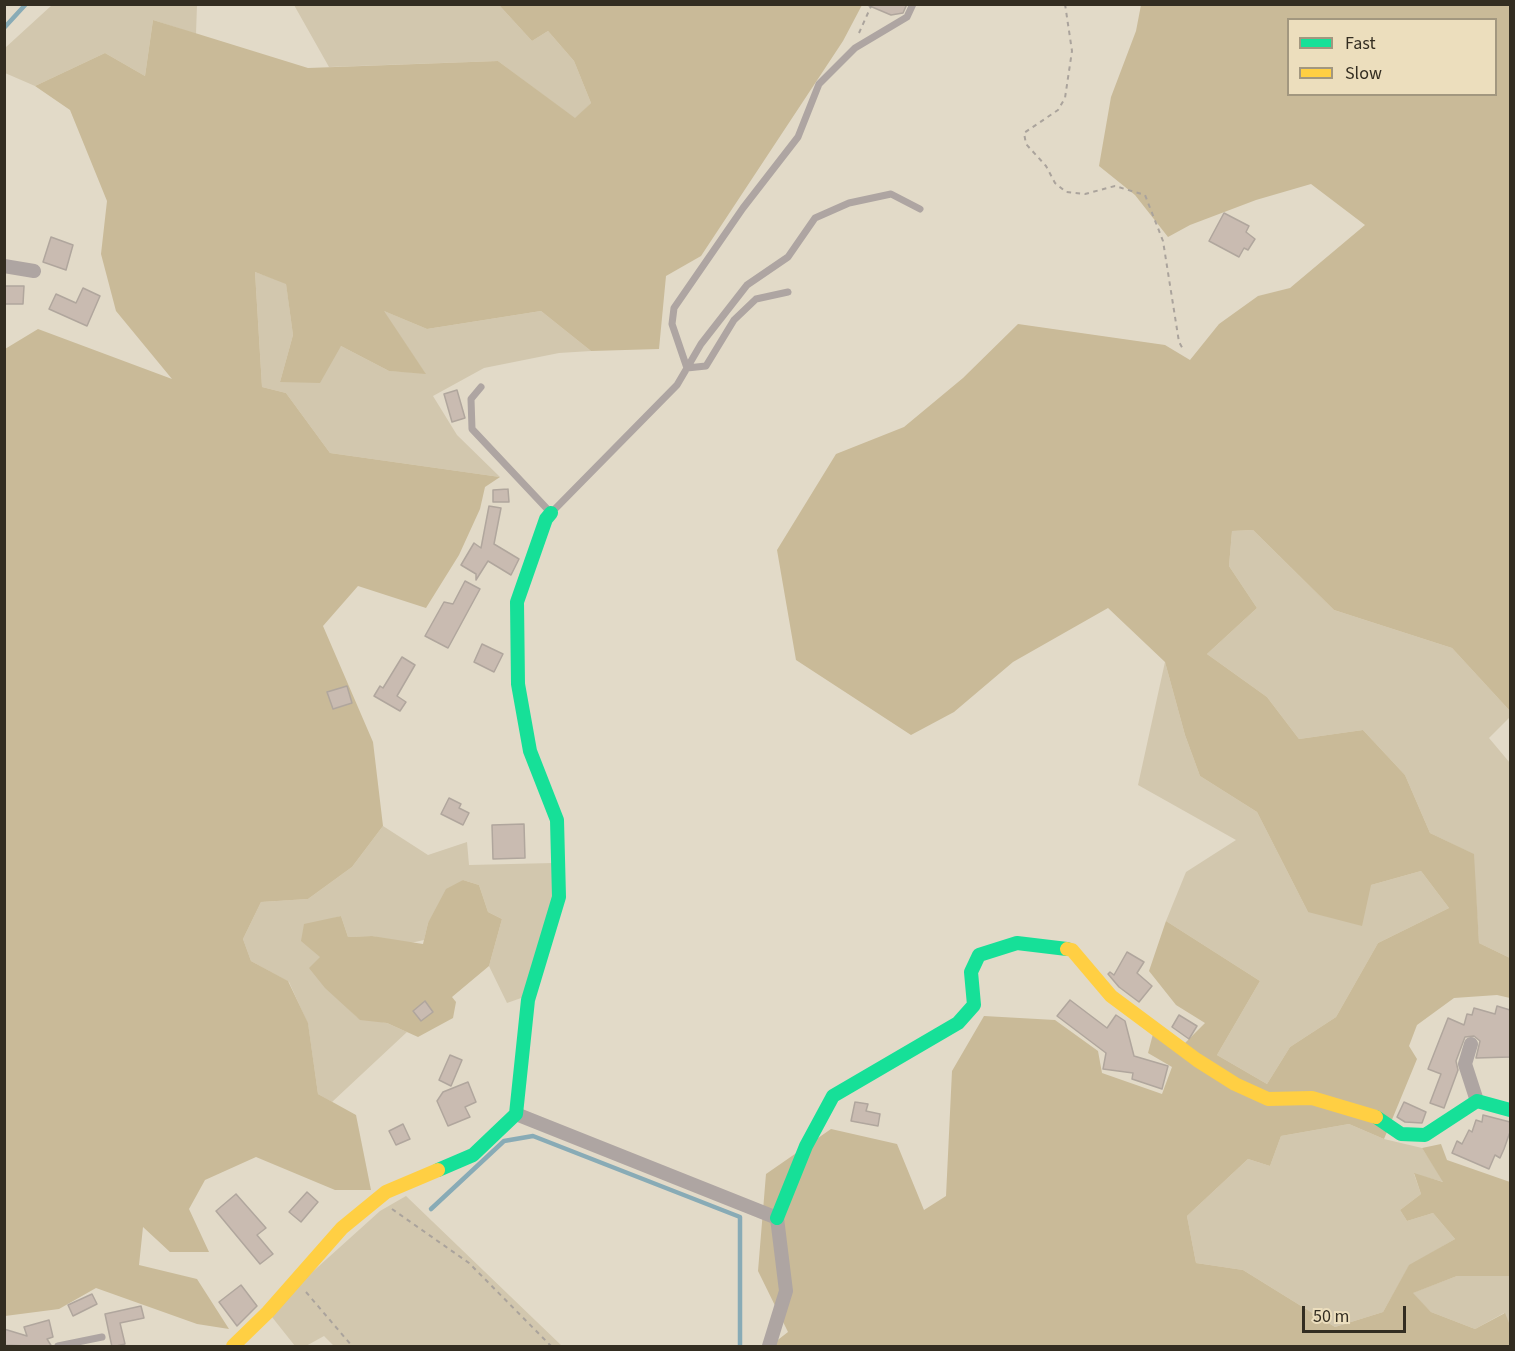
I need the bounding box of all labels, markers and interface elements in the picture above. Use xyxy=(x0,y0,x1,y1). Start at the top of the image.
legend xyxy=(1287,18,1497,96)
text: Fast xyxy=(1345,31,1376,56)
text: Slow xyxy=(1345,61,1382,86)
scale bar xyxy=(1305,1294,1408,1332)
text: 50 m xyxy=(1313,1304,1349,1329)

